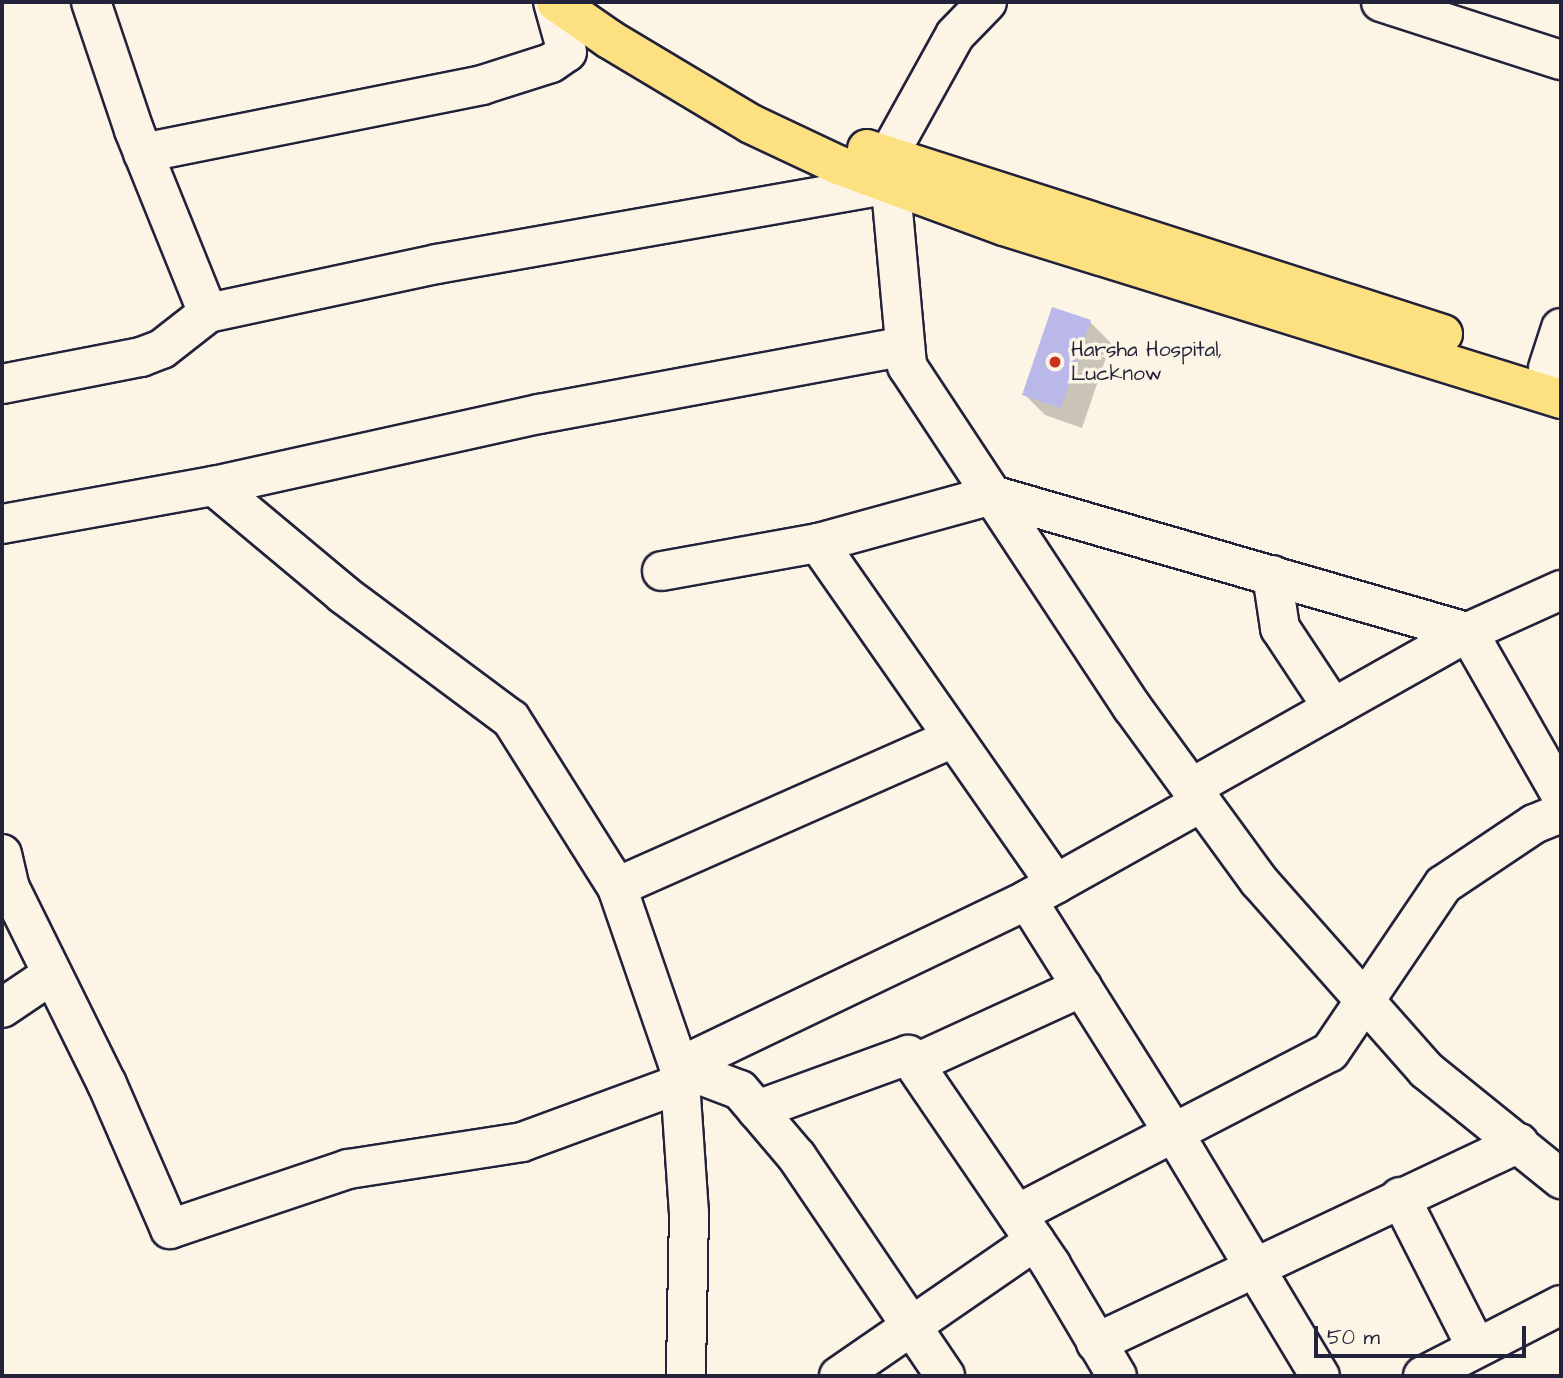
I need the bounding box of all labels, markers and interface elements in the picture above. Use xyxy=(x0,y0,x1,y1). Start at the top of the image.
place label: Harsha Hospital, Lucknow xyxy=(1071,337,1222,387)
marker: Harsha Hospital, Lucknow xyxy=(1045,352,1065,372)
scale bar xyxy=(1318,1312,1530,1356)
text: 50 m xyxy=(1327,1323,1380,1352)

